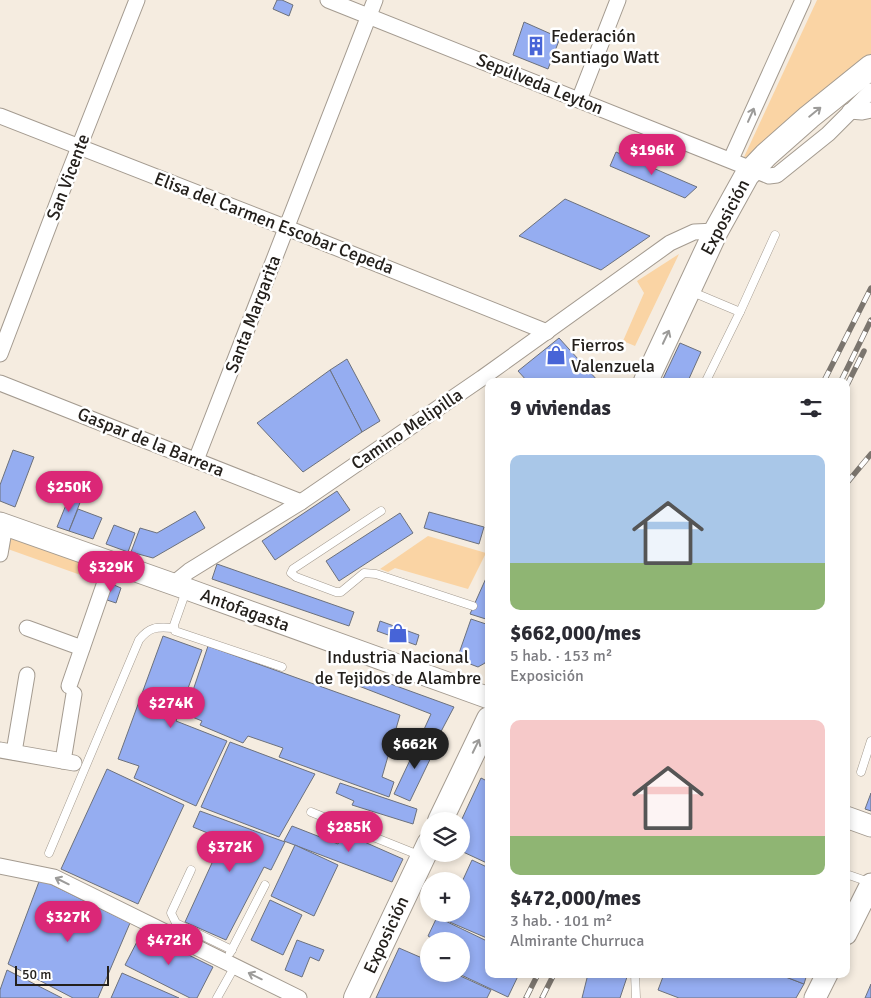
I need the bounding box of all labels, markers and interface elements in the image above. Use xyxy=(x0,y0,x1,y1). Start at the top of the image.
place label: Federación Santiago Watt xyxy=(551,25,659,68)
building icon: Federación Santiago Watt xyxy=(525,35,547,57)
street label: Sepúlveda Leyton xyxy=(473,49,607,119)
one-way arrow xyxy=(808,106,821,117)
one-way arrow xyxy=(747,108,757,123)
street label: San Vicente xyxy=(42,131,94,223)
pin: $196K xyxy=(617,134,687,176)
text: $196K xyxy=(630,140,674,160)
street label: Elisa del Carmen Escobar Cepeda xyxy=(151,167,397,279)
street label: Exposición xyxy=(696,175,754,259)
street label: Santa Margarita xyxy=(220,252,286,376)
one-way arrow xyxy=(662,330,672,345)
place label: Fierros Valenzuela xyxy=(571,334,655,377)
shop icon: Fierros Valenzuela xyxy=(545,344,567,366)
street label: Camino Melipilla xyxy=(347,384,467,474)
icon: filters xyxy=(797,394,825,422)
text: 9 viviendas xyxy=(510,395,611,421)
street label: Gaspar de la Barrera xyxy=(74,403,228,481)
pin: $250K xyxy=(34,470,104,513)
text: $250K xyxy=(47,477,91,497)
icon: home xyxy=(623,488,713,578)
pin: $329K xyxy=(76,550,146,593)
text: $329K xyxy=(89,557,133,577)
street label: Antofagasta xyxy=(197,584,293,636)
text: $662,000/mes xyxy=(510,620,641,646)
shop icon: Industria Nacional de Tejidos de Alambre xyxy=(387,622,409,644)
place label: Industria Nacional de Tejidos de Alambre xyxy=(315,646,481,689)
text: 5 hab. · 153 m² xyxy=(510,646,612,666)
text: Exposición xyxy=(510,666,584,686)
pin: $274K xyxy=(136,686,206,729)
text: $274K xyxy=(149,693,193,713)
pin: $662K xyxy=(380,728,450,770)
text: $662K xyxy=(393,734,437,754)
one-way arrow xyxy=(472,739,481,754)
icon: home xyxy=(623,753,713,843)
pin: $285K xyxy=(314,810,384,853)
map controls xyxy=(420,812,470,982)
button: layers xyxy=(420,812,470,862)
text: $285K xyxy=(327,817,371,837)
pin: $372K xyxy=(195,830,265,873)
text: $372K xyxy=(208,837,252,857)
button: + xyxy=(420,872,470,922)
one-way arrow xyxy=(55,876,70,886)
text: $472,000/mes xyxy=(510,885,641,911)
street label: Exposición xyxy=(359,893,413,977)
pin: $327K xyxy=(33,900,103,943)
text: $327K xyxy=(46,907,90,927)
text: 3 hab. · 101 m² xyxy=(510,911,612,931)
pin: $472K xyxy=(134,924,204,966)
text: $472K xyxy=(147,930,191,950)
text: Almirante Churruca xyxy=(510,931,644,951)
button: − xyxy=(420,932,470,982)
scale bar xyxy=(15,963,109,986)
text: 50 m xyxy=(22,966,51,983)
one-way arrow xyxy=(248,971,263,980)

